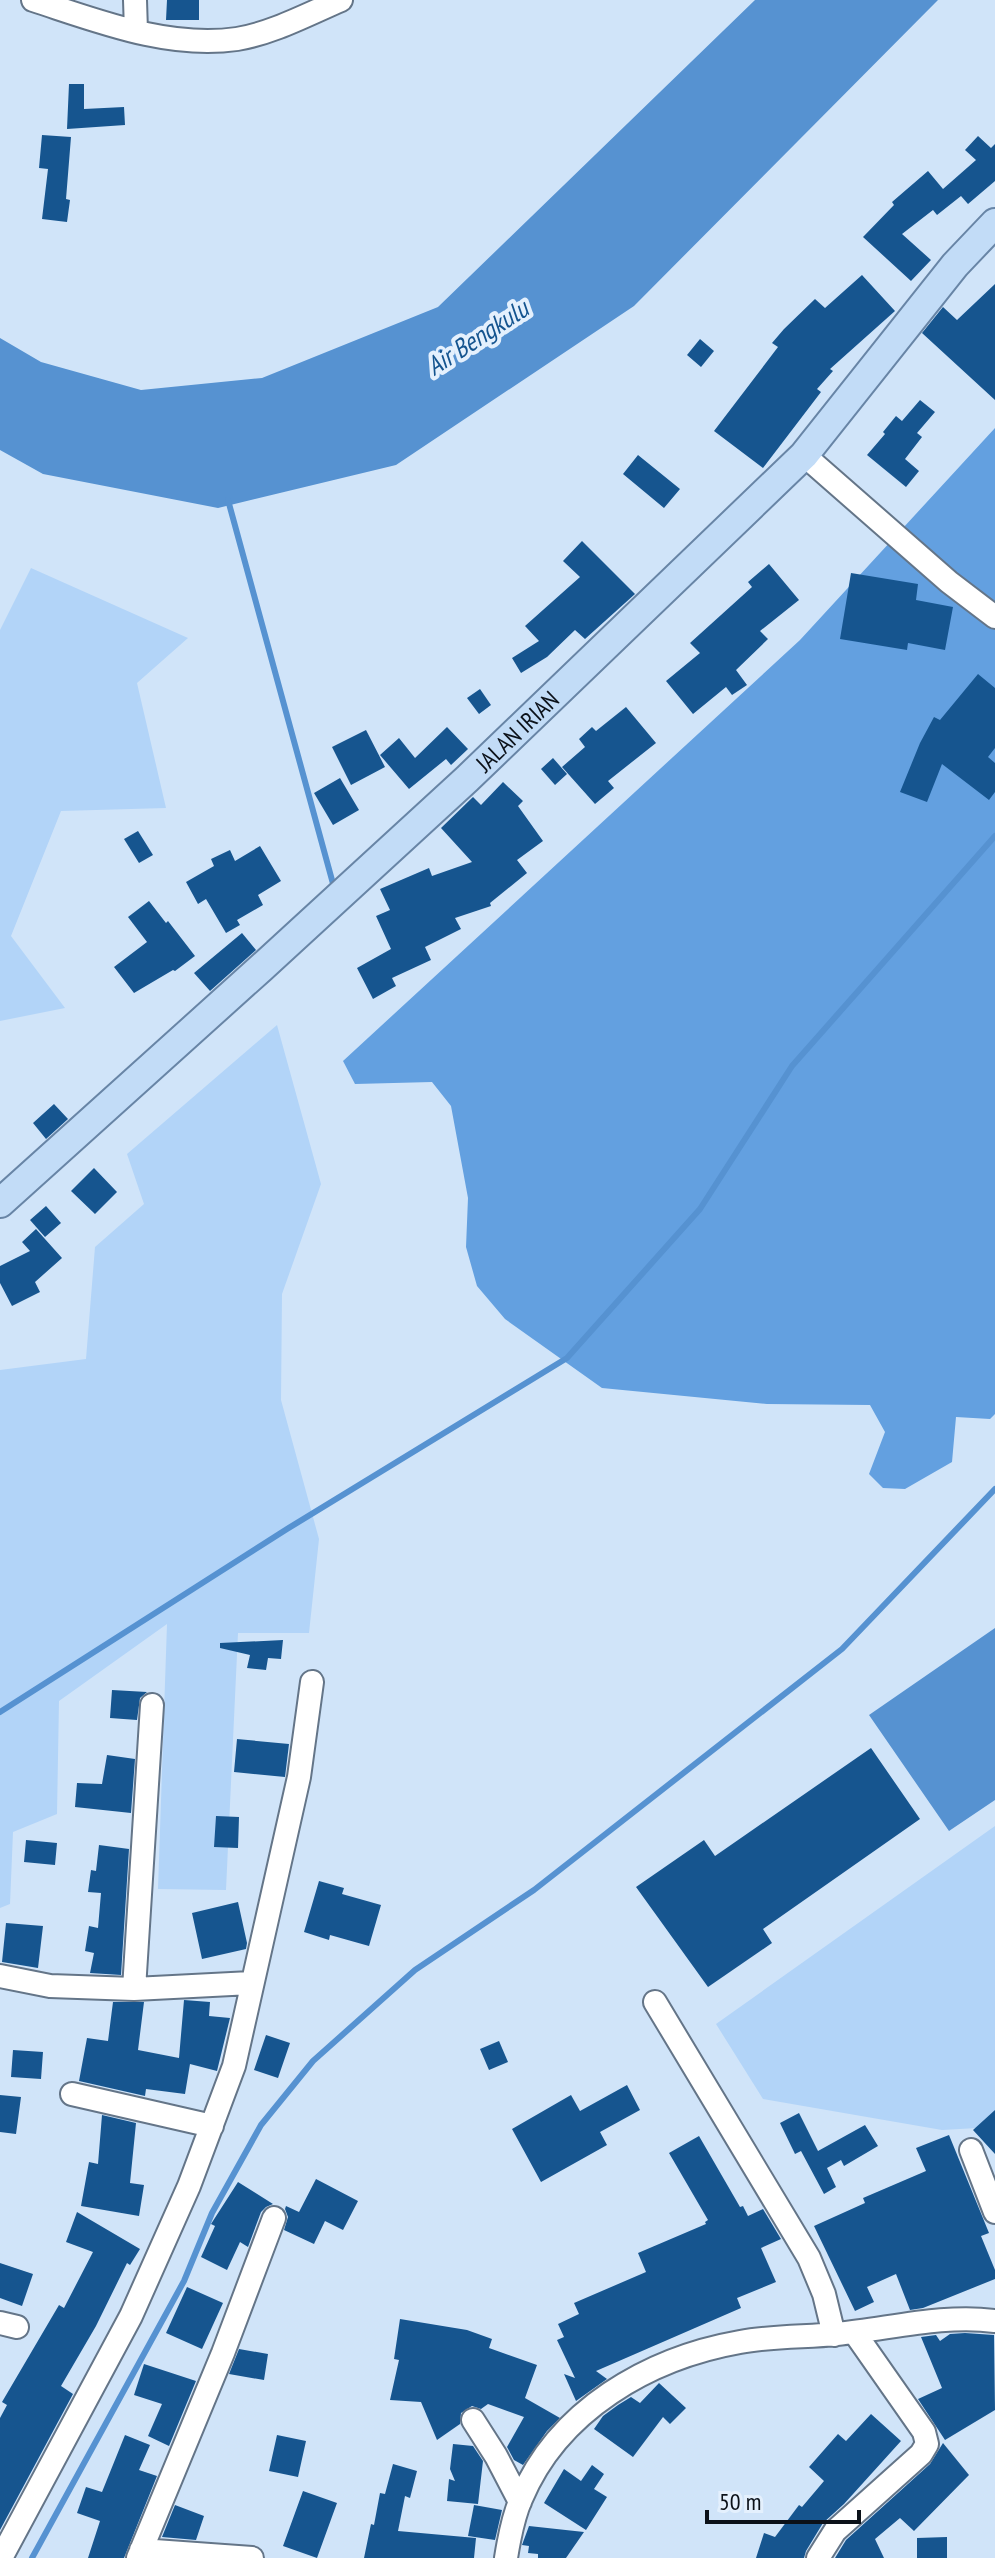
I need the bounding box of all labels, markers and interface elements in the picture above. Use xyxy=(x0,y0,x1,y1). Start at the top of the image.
water label: Air Bengkulu xyxy=(420,291,536,382)
street label: JALAN IRIAN xyxy=(468,684,565,779)
scale bar xyxy=(707,2474,859,2524)
text: 50 m xyxy=(719,2486,761,2517)

